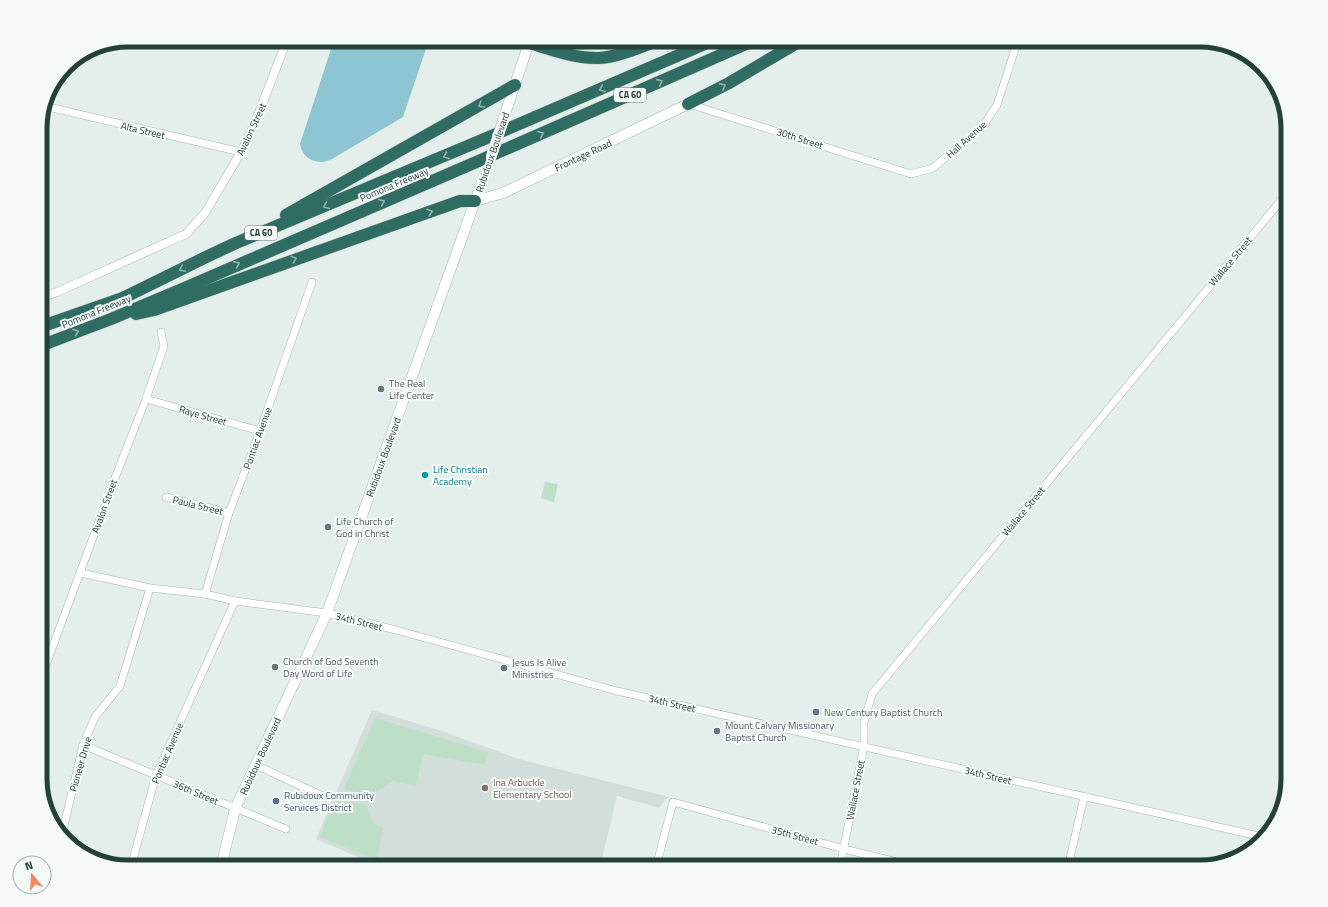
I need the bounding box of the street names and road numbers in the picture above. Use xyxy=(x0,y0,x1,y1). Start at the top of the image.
road number: CA 60 xyxy=(614,88,646,102)
street label: Avalon Street xyxy=(233,100,270,158)
street label: Rubidoux Boulevard xyxy=(472,110,513,194)
street label: Hall Avenue xyxy=(943,117,990,162)
street label: Alta Street xyxy=(119,118,167,143)
street label: 30th Street xyxy=(775,124,825,153)
street label: Frontage Road xyxy=(552,136,614,175)
street label: Pomona Freeway xyxy=(358,163,431,206)
road number: CA 60 xyxy=(245,226,277,240)
street label: Wallace Street xyxy=(1205,233,1256,289)
street label: Pomona Freeway xyxy=(59,291,133,332)
street label: Raye Street xyxy=(177,402,229,430)
street label: Pontiac Avenue xyxy=(239,405,276,471)
street label: Rubidoux Boulevard xyxy=(362,415,405,499)
street label: Avalon Street xyxy=(88,477,121,535)
street label: Wallace Street xyxy=(998,483,1049,539)
street label: Paula Street xyxy=(171,492,225,519)
street label: 34th Street xyxy=(334,608,384,635)
street label: 34th Street xyxy=(647,691,697,716)
street label: Rubidoux Boulevard xyxy=(236,715,285,797)
street label: Pontiac Avenue xyxy=(148,720,187,786)
street label: Pioneer Drive xyxy=(65,735,95,793)
street label: Wallace Street xyxy=(842,758,869,821)
street label: 34th Street xyxy=(963,763,1013,788)
street label: 36th Street xyxy=(171,776,221,809)
street label: 35th Street xyxy=(770,822,820,849)

